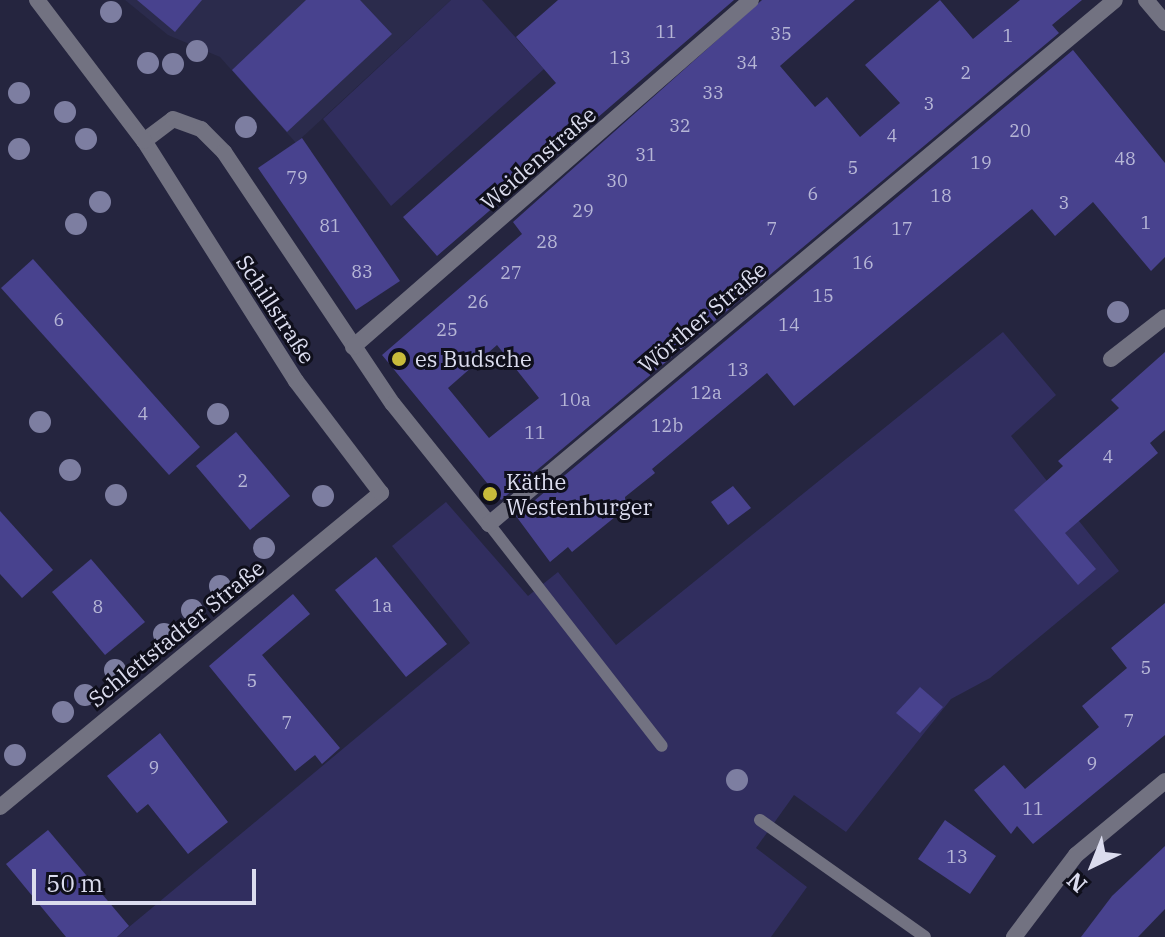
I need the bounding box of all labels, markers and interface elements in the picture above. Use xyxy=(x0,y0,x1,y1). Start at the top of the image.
house number: 11 xyxy=(655,21,677,43)
house number: 35 xyxy=(770,23,792,45)
house number: 1 xyxy=(1003,25,1013,47)
house number: 13 xyxy=(609,47,631,69)
house number: 34 xyxy=(736,52,758,74)
house number: 2 xyxy=(961,62,971,84)
house number: 33 xyxy=(702,82,724,104)
house number: 3 xyxy=(924,93,934,115)
street label: Weidenstraße xyxy=(475,101,601,215)
house number: 32 xyxy=(669,115,691,137)
house number: 20 xyxy=(1009,120,1031,142)
house number: 4 xyxy=(887,125,897,147)
house number: 31 xyxy=(635,144,657,166)
house number: 48 xyxy=(1114,148,1136,170)
house number: 19 xyxy=(970,152,992,174)
house number: 5 xyxy=(848,157,858,179)
house number: 79 xyxy=(286,167,308,189)
house number: 30 xyxy=(606,170,628,192)
house number: 6 xyxy=(808,183,818,205)
house number: 18 xyxy=(930,185,952,207)
house number: 3 xyxy=(1059,192,1069,214)
house number: 29 xyxy=(572,200,594,222)
house number: 1 xyxy=(1141,212,1151,234)
house number: 81 xyxy=(319,215,341,237)
house number: 7 xyxy=(767,218,777,240)
house number: 17 xyxy=(891,218,913,240)
house number: 28 xyxy=(536,231,558,253)
street label: Schillstraße xyxy=(231,250,321,368)
house number: 16 xyxy=(852,252,874,274)
street label: Wörther Straße xyxy=(633,256,771,378)
house number: 83 xyxy=(351,261,373,283)
house number: 27 xyxy=(500,262,522,284)
house number: 15 xyxy=(812,285,834,307)
house number: 26 xyxy=(467,291,489,313)
house number: 6 xyxy=(54,309,64,331)
house number: 14 xyxy=(778,314,800,336)
house number: 25 xyxy=(436,319,458,341)
place label: es Budsche xyxy=(415,346,532,372)
marker: es Budsche xyxy=(390,350,408,368)
house number: 13 xyxy=(727,359,749,381)
house number: 12a xyxy=(690,382,722,404)
house number: 10a xyxy=(559,389,591,411)
house number: 4 xyxy=(138,403,148,425)
house number: 12b xyxy=(651,415,683,437)
house number: 11 xyxy=(524,422,546,444)
house number: 4 xyxy=(1103,446,1113,468)
place label: Käthe Westenburger xyxy=(506,468,652,520)
house number: 2 xyxy=(238,470,248,492)
marker: Käthe Westenburger xyxy=(481,485,499,503)
street label: Schlettstadter Straße xyxy=(83,554,269,712)
house number: 1a xyxy=(372,595,392,617)
house number: 8 xyxy=(93,596,103,618)
house number: 5 xyxy=(1141,657,1151,679)
house number: 5 xyxy=(247,670,257,692)
house number: 7 xyxy=(1124,710,1134,732)
house number: 7 xyxy=(282,712,292,734)
house number: 9 xyxy=(1087,753,1097,775)
house number: 9 xyxy=(149,757,159,779)
house number: 11 xyxy=(1022,798,1044,820)
north arrow xyxy=(1053,825,1133,905)
house number: 13 xyxy=(946,846,968,868)
scale bar xyxy=(36,853,260,903)
text: N xyxy=(1060,866,1093,899)
text: 50 m xyxy=(46,867,103,899)

